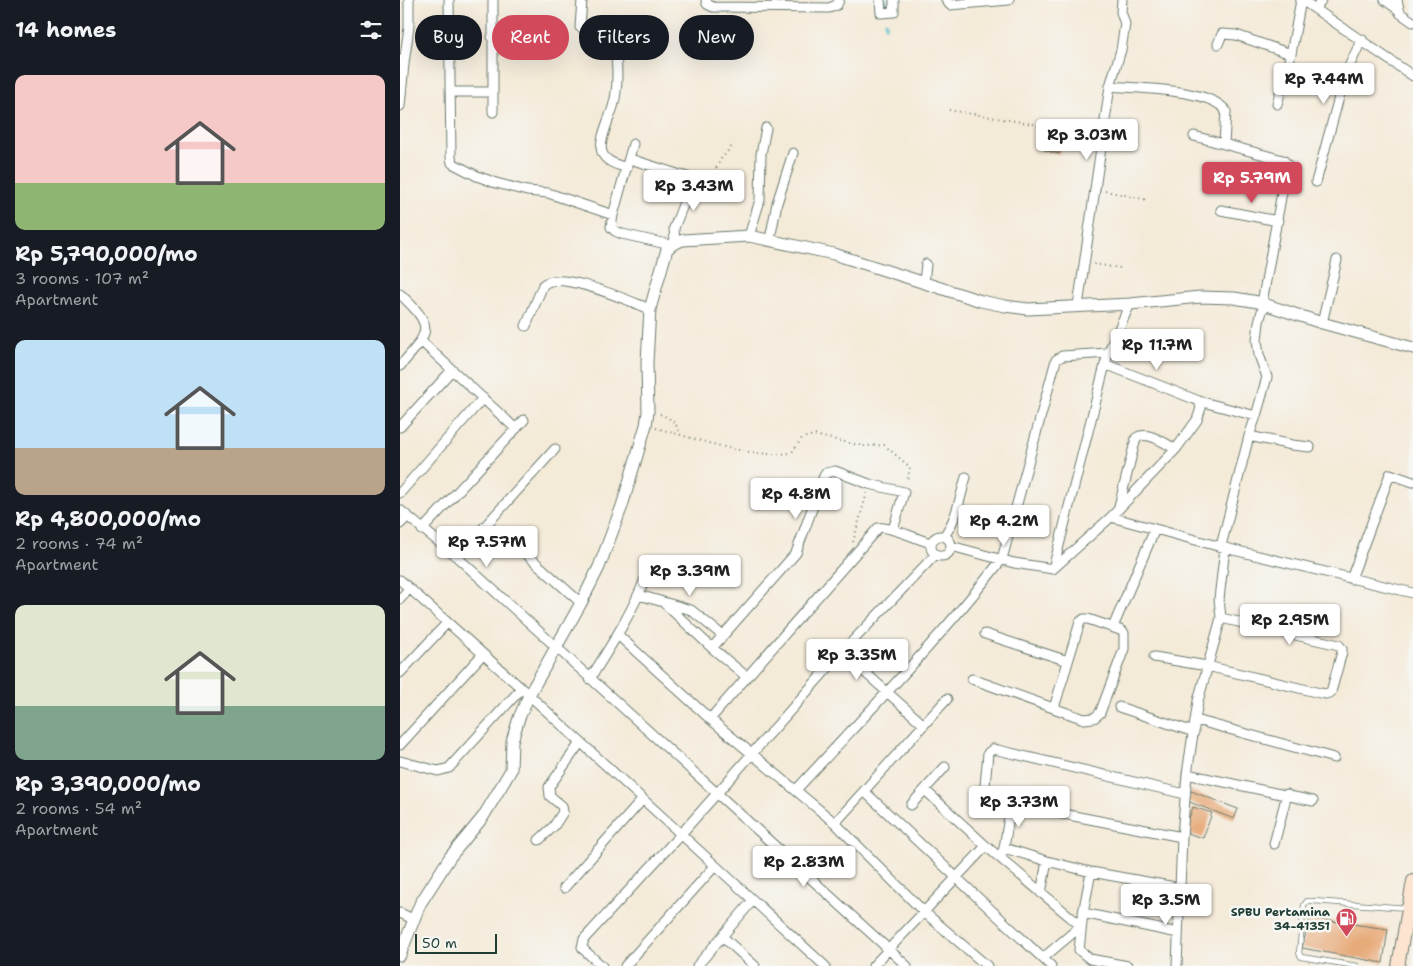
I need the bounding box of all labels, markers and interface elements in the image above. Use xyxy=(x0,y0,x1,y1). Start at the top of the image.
chip: Buy xyxy=(415,15,482,60)
chip: Rent xyxy=(492,15,569,60)
chip: Filters xyxy=(579,15,669,60)
chip: New xyxy=(679,15,754,60)
text: 14 homes xyxy=(15,16,116,44)
icon: filters xyxy=(357,16,385,44)
pin: Rp 7.44M xyxy=(1272,62,1376,105)
text: Rp 7.44M xyxy=(1284,68,1364,89)
icon: home xyxy=(155,108,245,198)
pin: Rp 3.03M xyxy=(1035,119,1139,161)
text: Rp 3.03M xyxy=(1047,124,1127,145)
pin: Rp 5.79M xyxy=(1200,162,1304,204)
text: Rp 5.79M xyxy=(1213,167,1291,188)
pin: Rp 3.43M xyxy=(642,170,746,212)
text: Rp 3.43M xyxy=(654,175,734,196)
text: Rp 5,790,000/mo xyxy=(15,240,198,268)
text: 3 rooms · 107 m² xyxy=(15,268,149,289)
text: Apartment xyxy=(15,289,98,310)
pin: Rp 11.7M xyxy=(1105,328,1209,371)
text: Rp 11.7M xyxy=(1122,334,1192,355)
icon: home xyxy=(155,373,245,463)
pin: Rp 4.8M xyxy=(750,478,842,520)
text: Rp 4.8M xyxy=(761,483,831,504)
pin: Rp 4.2M xyxy=(958,504,1050,547)
text: Rp 4,800,000/mo xyxy=(15,505,201,533)
text: Rp 4.2M xyxy=(969,510,1039,531)
pin: Rp 7.57M xyxy=(435,526,539,568)
text: Rp 7.57M xyxy=(448,531,526,552)
text: 2 rooms · 74 m² xyxy=(15,533,143,554)
text: Apartment xyxy=(15,554,98,575)
pin: Rp 3.39M xyxy=(638,554,742,597)
text: Rp 3.39M xyxy=(650,560,730,581)
pin: Rp 2.95M xyxy=(1238,604,1342,646)
text: Rp 2.95M xyxy=(1251,609,1329,630)
icon: home xyxy=(155,638,245,728)
pin: Rp 3.35M xyxy=(805,638,909,681)
text: Rp 3.35M xyxy=(817,644,897,665)
text: Rp 3,390,000/mo xyxy=(15,770,201,798)
pin: Rp 3.73M xyxy=(967,786,1071,828)
text: Rp 3.73M xyxy=(980,791,1058,812)
text: 2 rooms · 54 m² xyxy=(15,798,142,819)
text: Apartment xyxy=(15,819,98,840)
pin: Rp 2.83M xyxy=(752,846,856,888)
text: Rp 2.83M xyxy=(764,851,844,872)
pin: Rp 3.5M xyxy=(1120,884,1212,926)
text: Rp 3.5M xyxy=(1132,889,1200,910)
place label: SPBU Pertamina 34-41351 xyxy=(1231,904,1331,934)
fuel station icon: SPBU Pertamina 34-41351 xyxy=(1334,907,1358,938)
scale bar xyxy=(415,931,498,954)
text: 50 m xyxy=(422,934,457,952)

